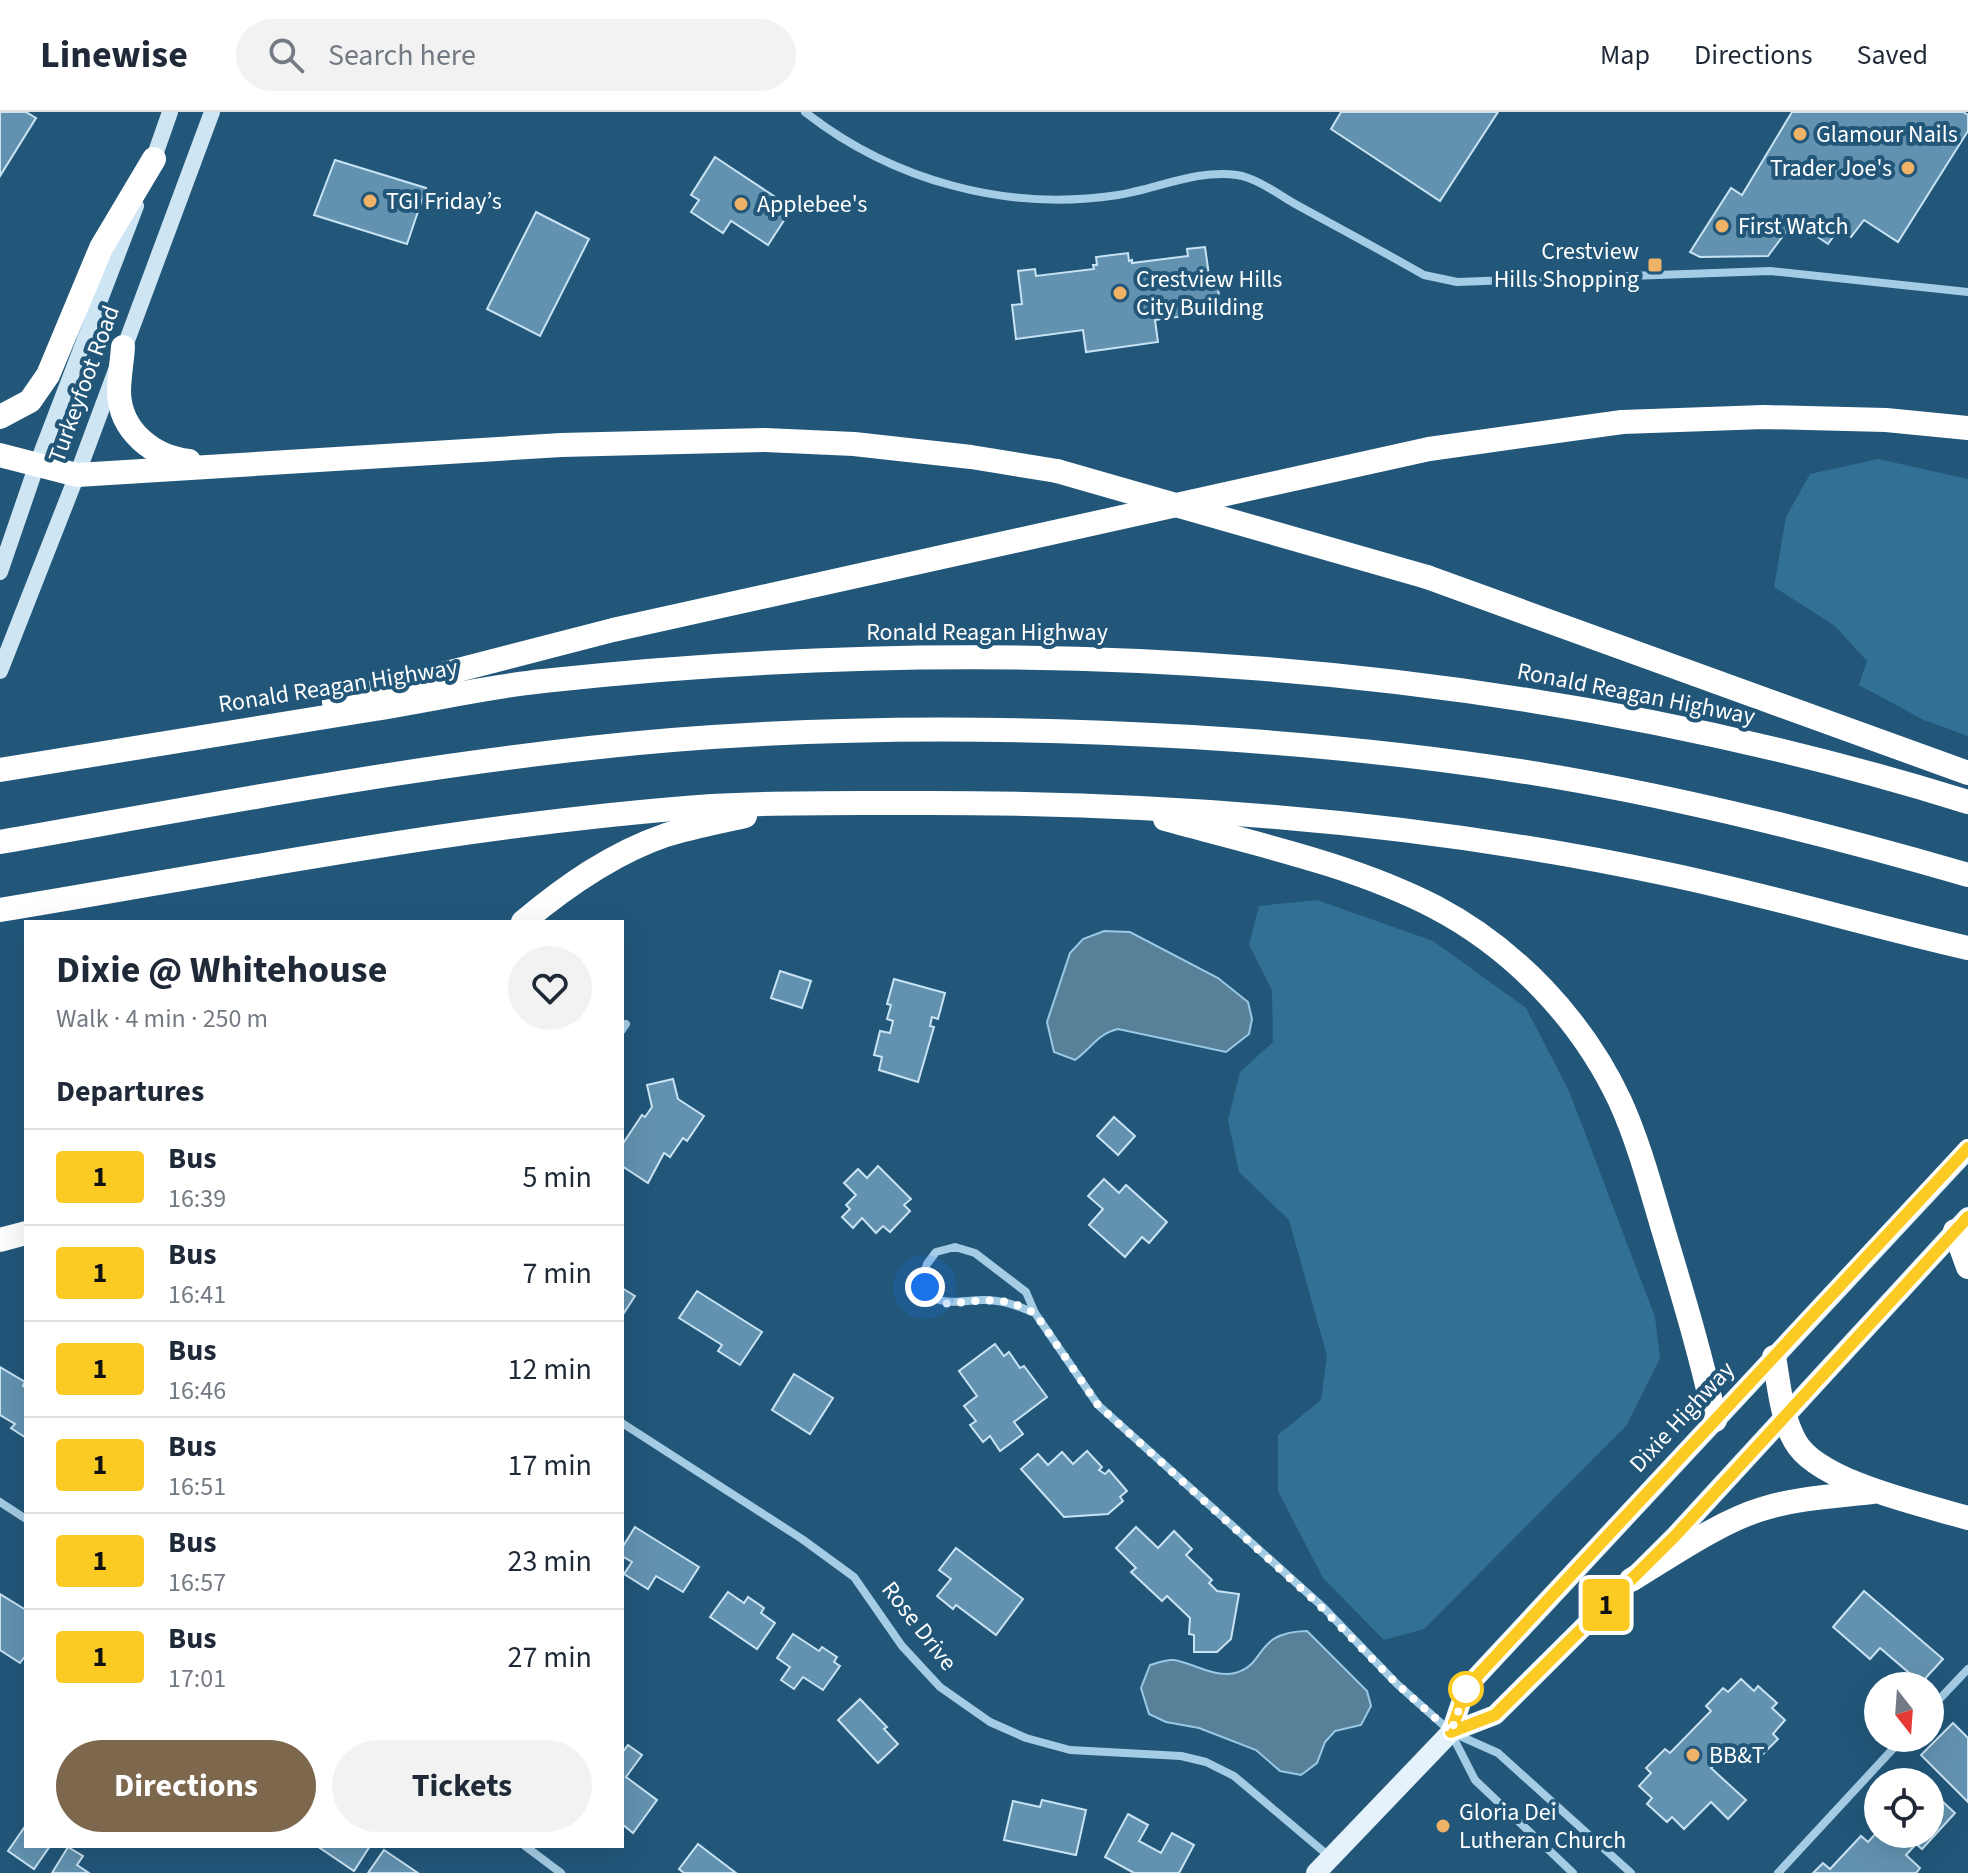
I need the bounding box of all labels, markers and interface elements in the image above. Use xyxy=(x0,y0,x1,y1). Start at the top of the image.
search box xyxy=(236,19,796,91)
text: Linewise xyxy=(40,28,188,82)
icon: search xyxy=(264,33,308,77)
text: Search here xyxy=(328,34,476,77)
text: Map xyxy=(1600,35,1650,75)
text: Directions xyxy=(1694,35,1813,75)
text: Saved xyxy=(1857,35,1928,75)
place label: Glamour Nails xyxy=(1816,117,1958,152)
marker: Glamour Nails xyxy=(1791,125,1809,143)
place label: Trader Joe's xyxy=(1770,151,1892,186)
marker: Trader Joe's xyxy=(1899,159,1917,177)
place label: TGI Friday’s xyxy=(386,184,502,219)
place label: Applebee's xyxy=(757,187,867,222)
marker: TGI Friday’s xyxy=(361,192,379,210)
marker: Applebee's xyxy=(732,195,750,213)
place label: First Watch xyxy=(1738,209,1849,244)
marker: First Watch xyxy=(1713,217,1731,235)
place label: Crestview Hills Shopping xyxy=(1494,234,1639,297)
marker: Crestview Hills Shopping xyxy=(1646,256,1664,274)
place label: Crestview Hills City Building xyxy=(1136,262,1282,325)
marker: Crestview Hills City Building xyxy=(1111,284,1129,302)
street label: Turkeyfoot Road xyxy=(39,301,129,467)
street label: Ronald Reagan Highway xyxy=(866,615,1108,650)
street label: Ronald Reagan Highway xyxy=(216,650,460,722)
street label: Ronald Reagan Highway xyxy=(1514,654,1758,734)
text: Dixie @ Whitehouse xyxy=(56,943,387,997)
button: heart xyxy=(508,946,592,1030)
text: Walk · 4 min · 250 m xyxy=(56,1000,268,1037)
text: Departures xyxy=(56,1070,204,1113)
text: Bus xyxy=(168,1137,216,1180)
text: 5 min xyxy=(522,1156,592,1199)
text: 1 xyxy=(93,1157,107,1197)
text: 16:39 xyxy=(168,1180,226,1217)
text: Bus xyxy=(168,1233,216,1276)
text: 7 min xyxy=(522,1252,592,1295)
text: 1 xyxy=(93,1253,107,1293)
your location xyxy=(905,1267,945,1307)
text: 16:41 xyxy=(168,1276,226,1313)
text: Bus xyxy=(168,1329,216,1372)
text: 12 min xyxy=(508,1348,592,1391)
text: 1 xyxy=(93,1349,107,1389)
street label: Dixie Highway xyxy=(1621,1354,1743,1480)
text: 16:46 xyxy=(168,1372,226,1409)
text: Bus xyxy=(168,1425,216,1468)
text: 17 min xyxy=(508,1444,592,1487)
text: 1 xyxy=(93,1445,107,1485)
text: 16:51 xyxy=(168,1468,226,1505)
text: Bus xyxy=(168,1521,216,1564)
text: 23 min xyxy=(508,1540,592,1583)
text: 1 xyxy=(93,1541,107,1581)
text: 16:57 xyxy=(168,1564,226,1601)
street label: Rose Drive xyxy=(873,1574,965,1678)
line badge: 1 xyxy=(1580,1579,1632,1631)
text: 1 xyxy=(1599,1585,1613,1625)
text: Bus xyxy=(168,1617,216,1660)
text: 27 min xyxy=(508,1636,592,1679)
text: 1 xyxy=(93,1637,107,1677)
text: 17:01 xyxy=(168,1660,226,1697)
unlabelled marker xyxy=(1449,1672,1483,1706)
north arrow xyxy=(1864,1672,1944,1752)
map controls xyxy=(1864,1672,1944,1848)
place label: BB&T xyxy=(1709,1738,1765,1773)
button: Directions xyxy=(56,1740,316,1832)
button: Tickets xyxy=(332,1740,592,1832)
marker: BB&T xyxy=(1684,1746,1702,1764)
button: locate xyxy=(1864,1768,1944,1848)
place label: Gloria Dei Lutheran Church xyxy=(1459,1795,1626,1858)
marker: Gloria Dei Lutheran Church xyxy=(1434,1817,1452,1835)

